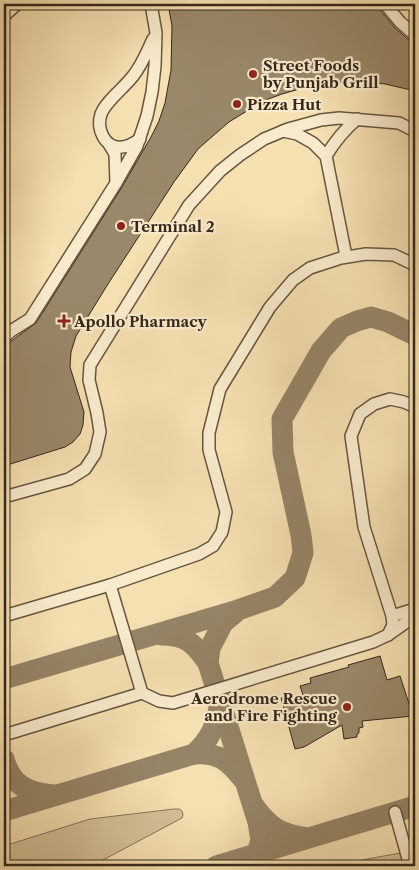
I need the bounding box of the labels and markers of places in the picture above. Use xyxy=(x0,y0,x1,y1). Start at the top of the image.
place label: Street Foods by Punjab Grill xyxy=(262,56,379,92)
marker: Street Foods by Punjab Grill xyxy=(247,68,259,80)
place label: Pizza Hut xyxy=(247,95,321,114)
marker: Pizza Hut xyxy=(231,98,243,110)
place label: Terminal 2 xyxy=(131,217,215,236)
marker: Terminal 2 xyxy=(115,220,127,232)
place label: Apollo Pharmacy xyxy=(73,312,208,331)
marker: Apollo Pharmacy xyxy=(58,315,70,327)
place label: Aerodrome Rescue and Fire Fighting xyxy=(190,689,337,725)
marker: Aerodrome Rescue and Fire Fighting xyxy=(341,701,353,713)

